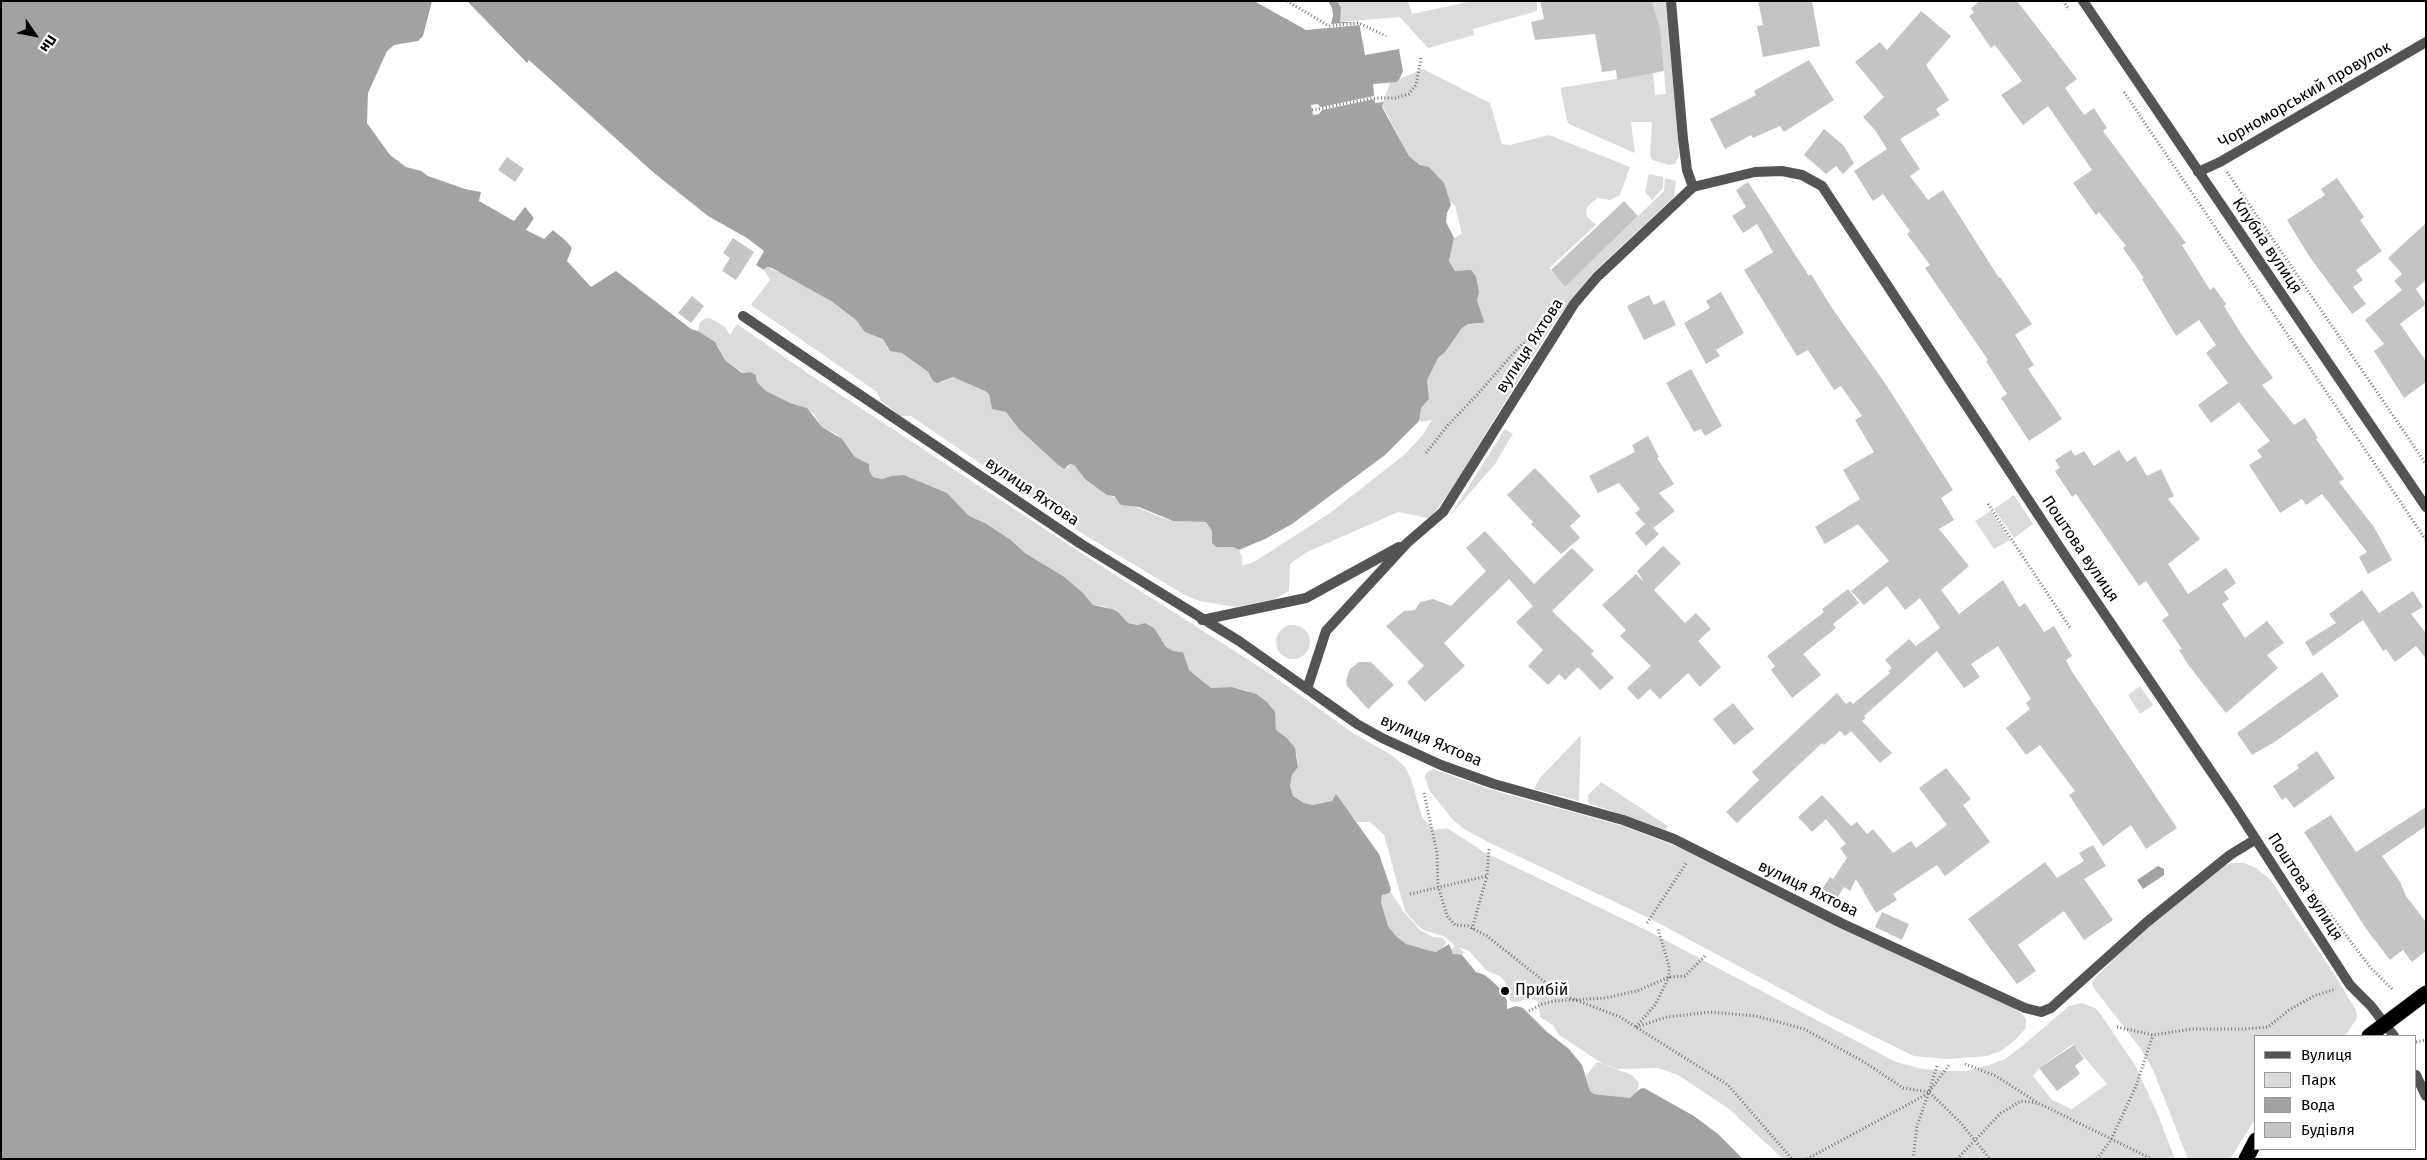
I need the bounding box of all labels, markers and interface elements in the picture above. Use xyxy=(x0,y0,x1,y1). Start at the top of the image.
north arrow xyxy=(10,10,60,60)
text: Пн xyxy=(36,31,60,55)
street label: Чорноморський провулок xyxy=(2215,38,2395,152)
street label: Клубна вулиця xyxy=(2228,194,2306,298)
street label: вулиця Яхтова xyxy=(1492,295,1568,397)
street label: вулиця Яхтова xyxy=(981,454,1083,530)
street label: Поштова вулиця xyxy=(2037,492,2123,606)
street label: вулиця Яхтова xyxy=(1377,711,1485,771)
street label: Поштова вулиця xyxy=(2263,830,2347,944)
street label: вулиця Яхтова xyxy=(1755,856,1861,922)
place label: Прибій xyxy=(1515,981,1568,1001)
marker: Прибій xyxy=(1499,985,1511,997)
legend xyxy=(2254,1035,2417,1150)
text: Вулиця xyxy=(2301,1046,2352,1064)
text: Парк xyxy=(2301,1071,2336,1089)
text: Вода xyxy=(2301,1096,2335,1114)
text: Будівля xyxy=(2301,1121,2355,1139)

